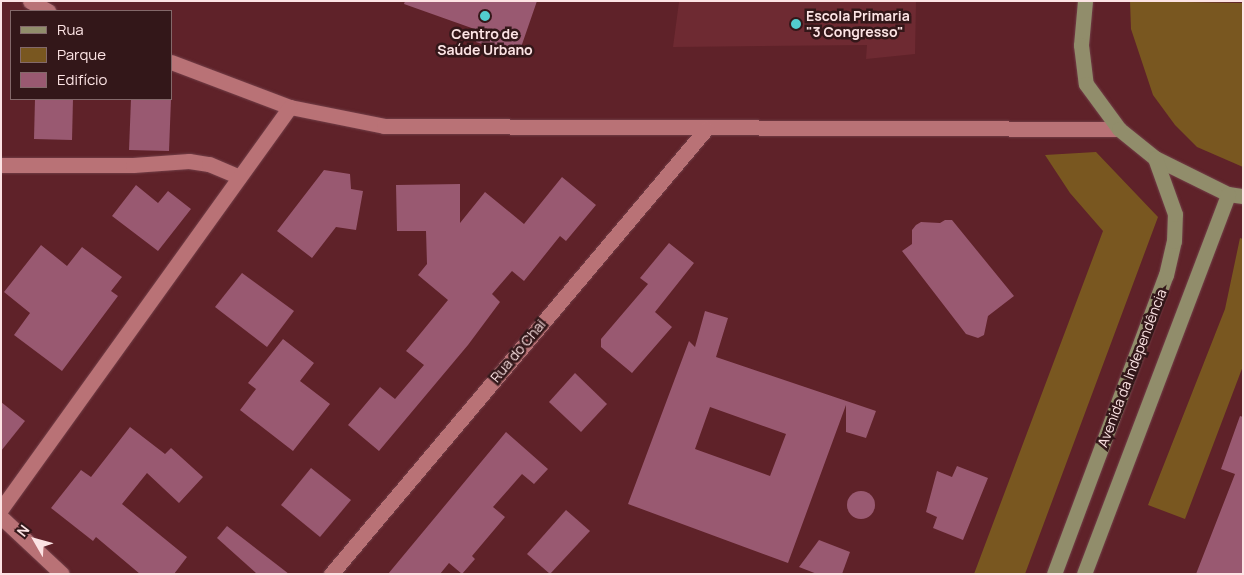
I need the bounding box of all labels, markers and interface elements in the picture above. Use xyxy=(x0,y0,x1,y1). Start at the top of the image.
place label: Escola Primaria "3 Congresso" xyxy=(806,8,910,40)
marker: Centro de Saúde Urbano xyxy=(478,9,492,23)
legend xyxy=(10,10,172,100)
marker: Escola Primaria "3 Congresso" xyxy=(790,18,802,30)
text: Rua xyxy=(57,19,84,40)
place label: Centro de Saúde Urbano xyxy=(437,26,533,58)
text: Parque xyxy=(57,44,106,65)
text: Edifício xyxy=(57,69,107,90)
street label: Avenida da Independência xyxy=(1094,287,1170,449)
street label: Rua do Chai xyxy=(487,316,549,386)
north arrow xyxy=(10,515,60,565)
text: N xyxy=(12,521,33,540)

